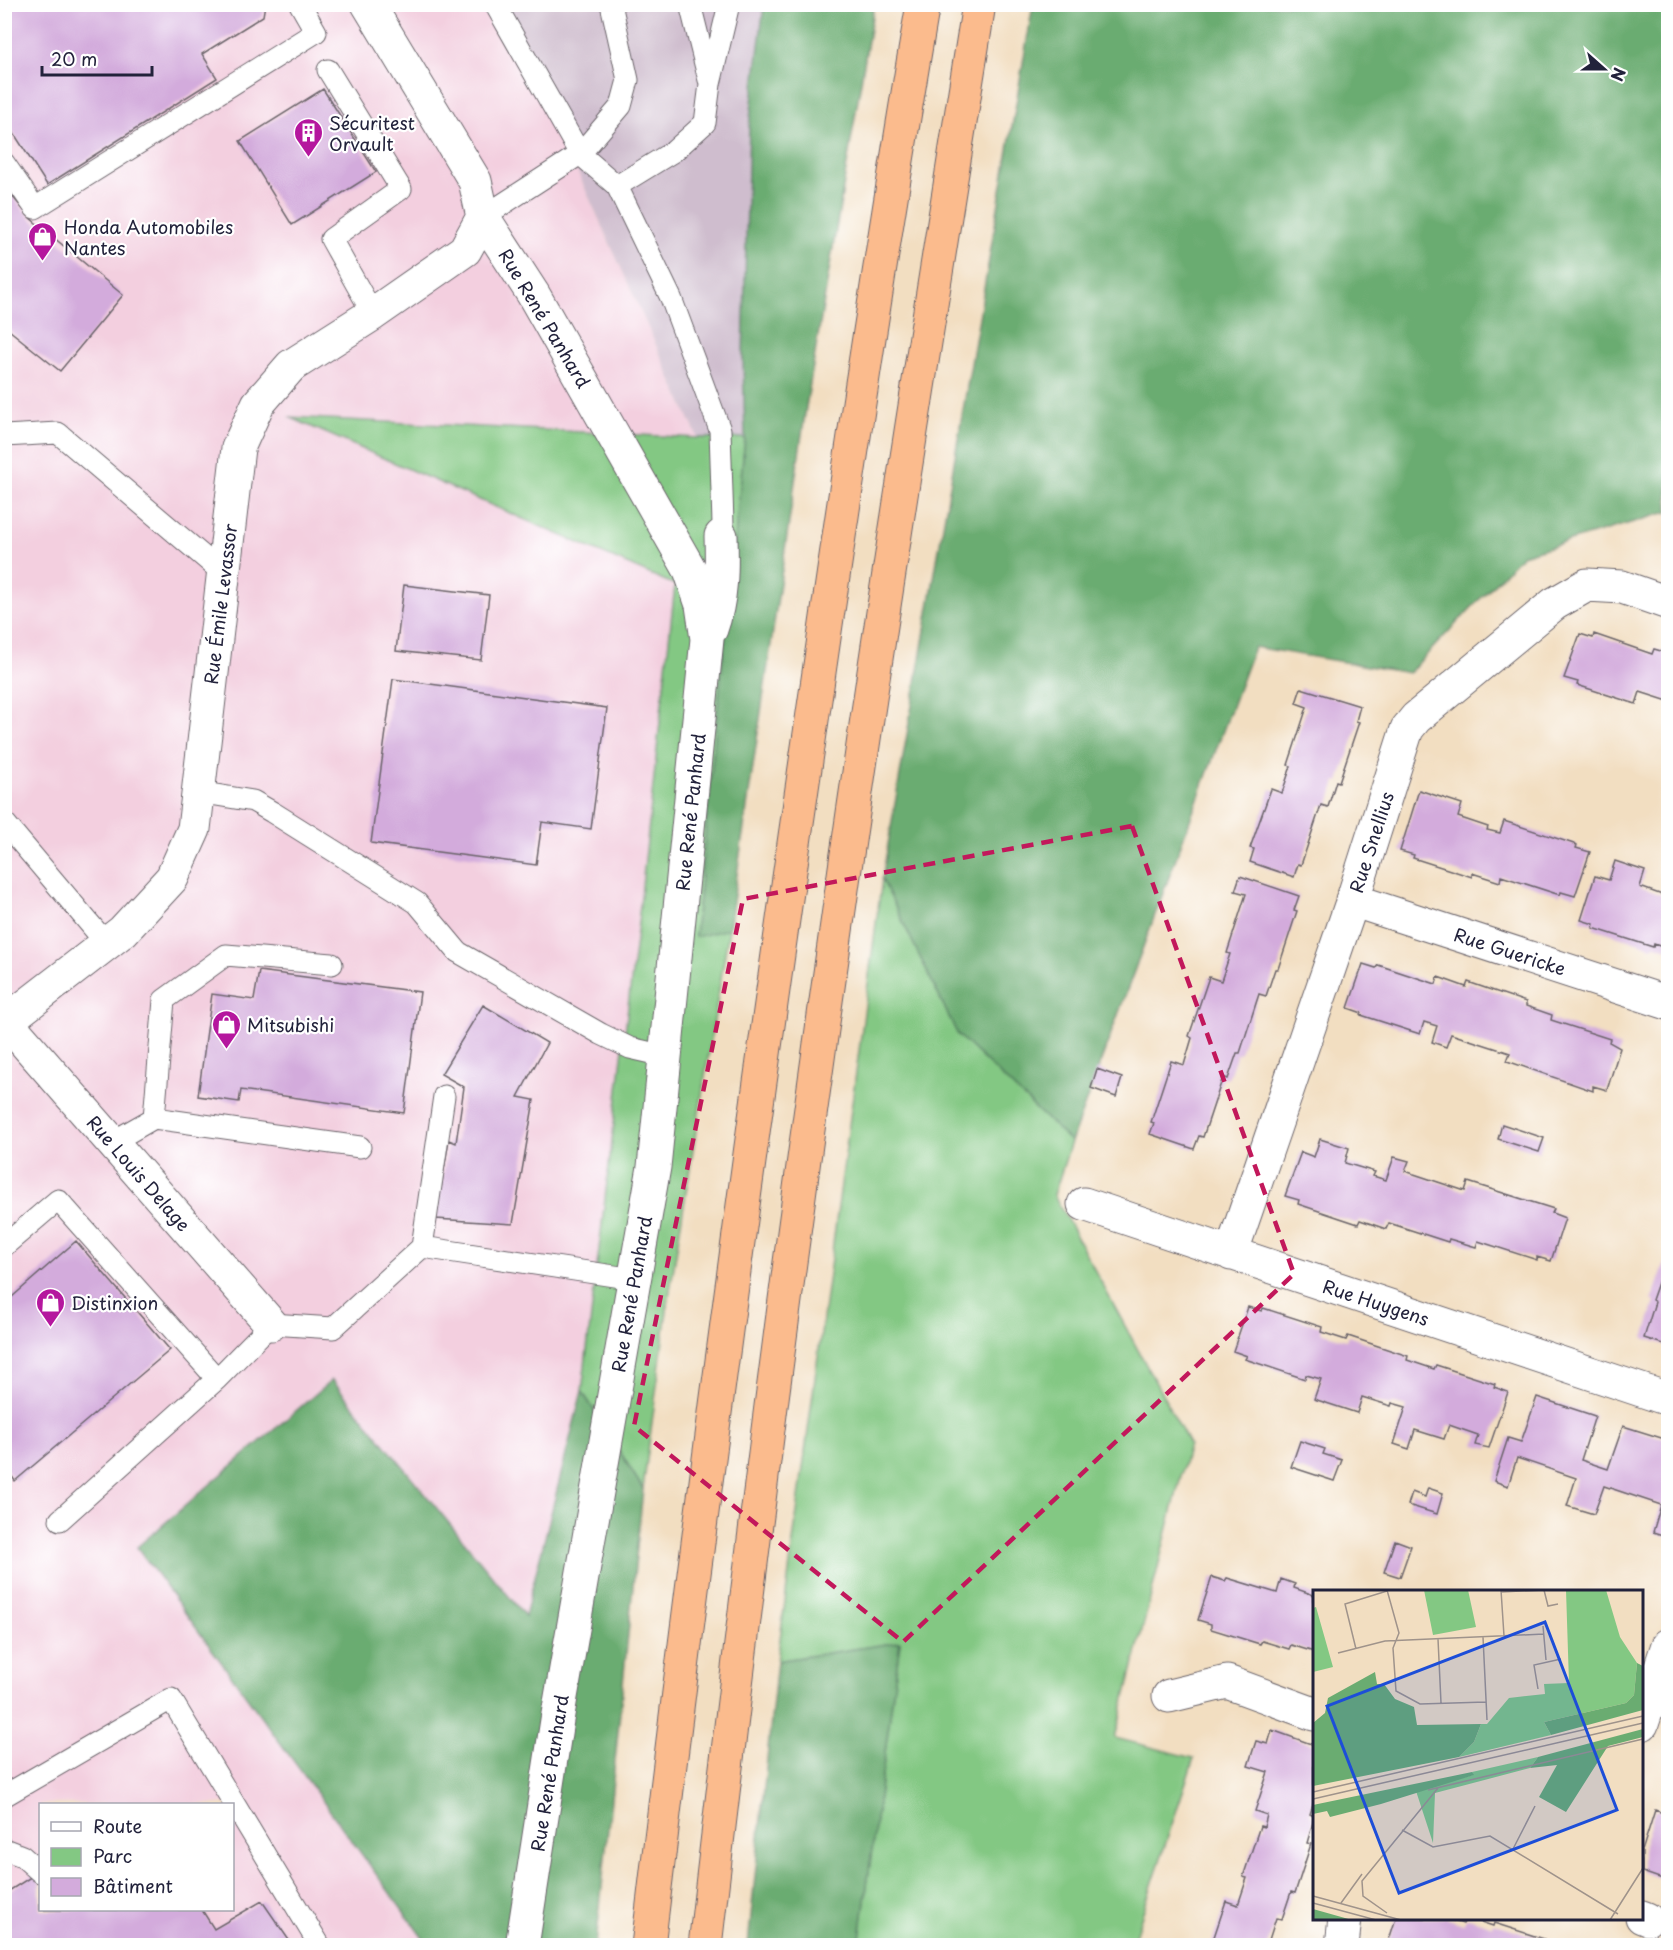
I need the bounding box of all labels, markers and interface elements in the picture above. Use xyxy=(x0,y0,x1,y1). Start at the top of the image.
scale bar xyxy=(42,39,152,77)
north arrow xyxy=(1574,39,1634,99)
text: 20 m xyxy=(51,45,97,72)
text: N xyxy=(1605,65,1632,85)
place label: Sécuritest Orvault xyxy=(329,109,415,157)
building icon: Sécuritest Orvault xyxy=(292,116,324,158)
place label: Honda Automobiles Nantes xyxy=(64,213,233,261)
shop icon: Honda Automobiles Nantes xyxy=(27,220,59,262)
street label: Rue René Panhard xyxy=(493,243,597,393)
street label: Rue Émile Levassor xyxy=(197,522,243,686)
street label: Rue René Panhard xyxy=(668,732,712,892)
street label: Rue Snellius xyxy=(1342,788,1400,896)
street label: Rue Guericke xyxy=(1451,920,1569,982)
shop icon: Mitsubishi xyxy=(210,1008,242,1050)
place label: Mitsubishi xyxy=(247,1011,334,1038)
street label: Rue Louis Delage xyxy=(81,1109,197,1237)
street label: Rue René Panhard xyxy=(604,1214,658,1374)
street label: Rue Huygens xyxy=(1319,1272,1433,1332)
shop icon: Distinxion xyxy=(34,1286,66,1328)
place label: Distinxion xyxy=(71,1289,158,1316)
inset map xyxy=(1313,1590,1643,1920)
street label: Rue René Panhard xyxy=(523,1693,575,1853)
legend xyxy=(39,1803,234,1911)
text: Route xyxy=(93,1812,143,1839)
text: Parc xyxy=(93,1842,132,1869)
text: Bâtiment xyxy=(93,1872,173,1899)

